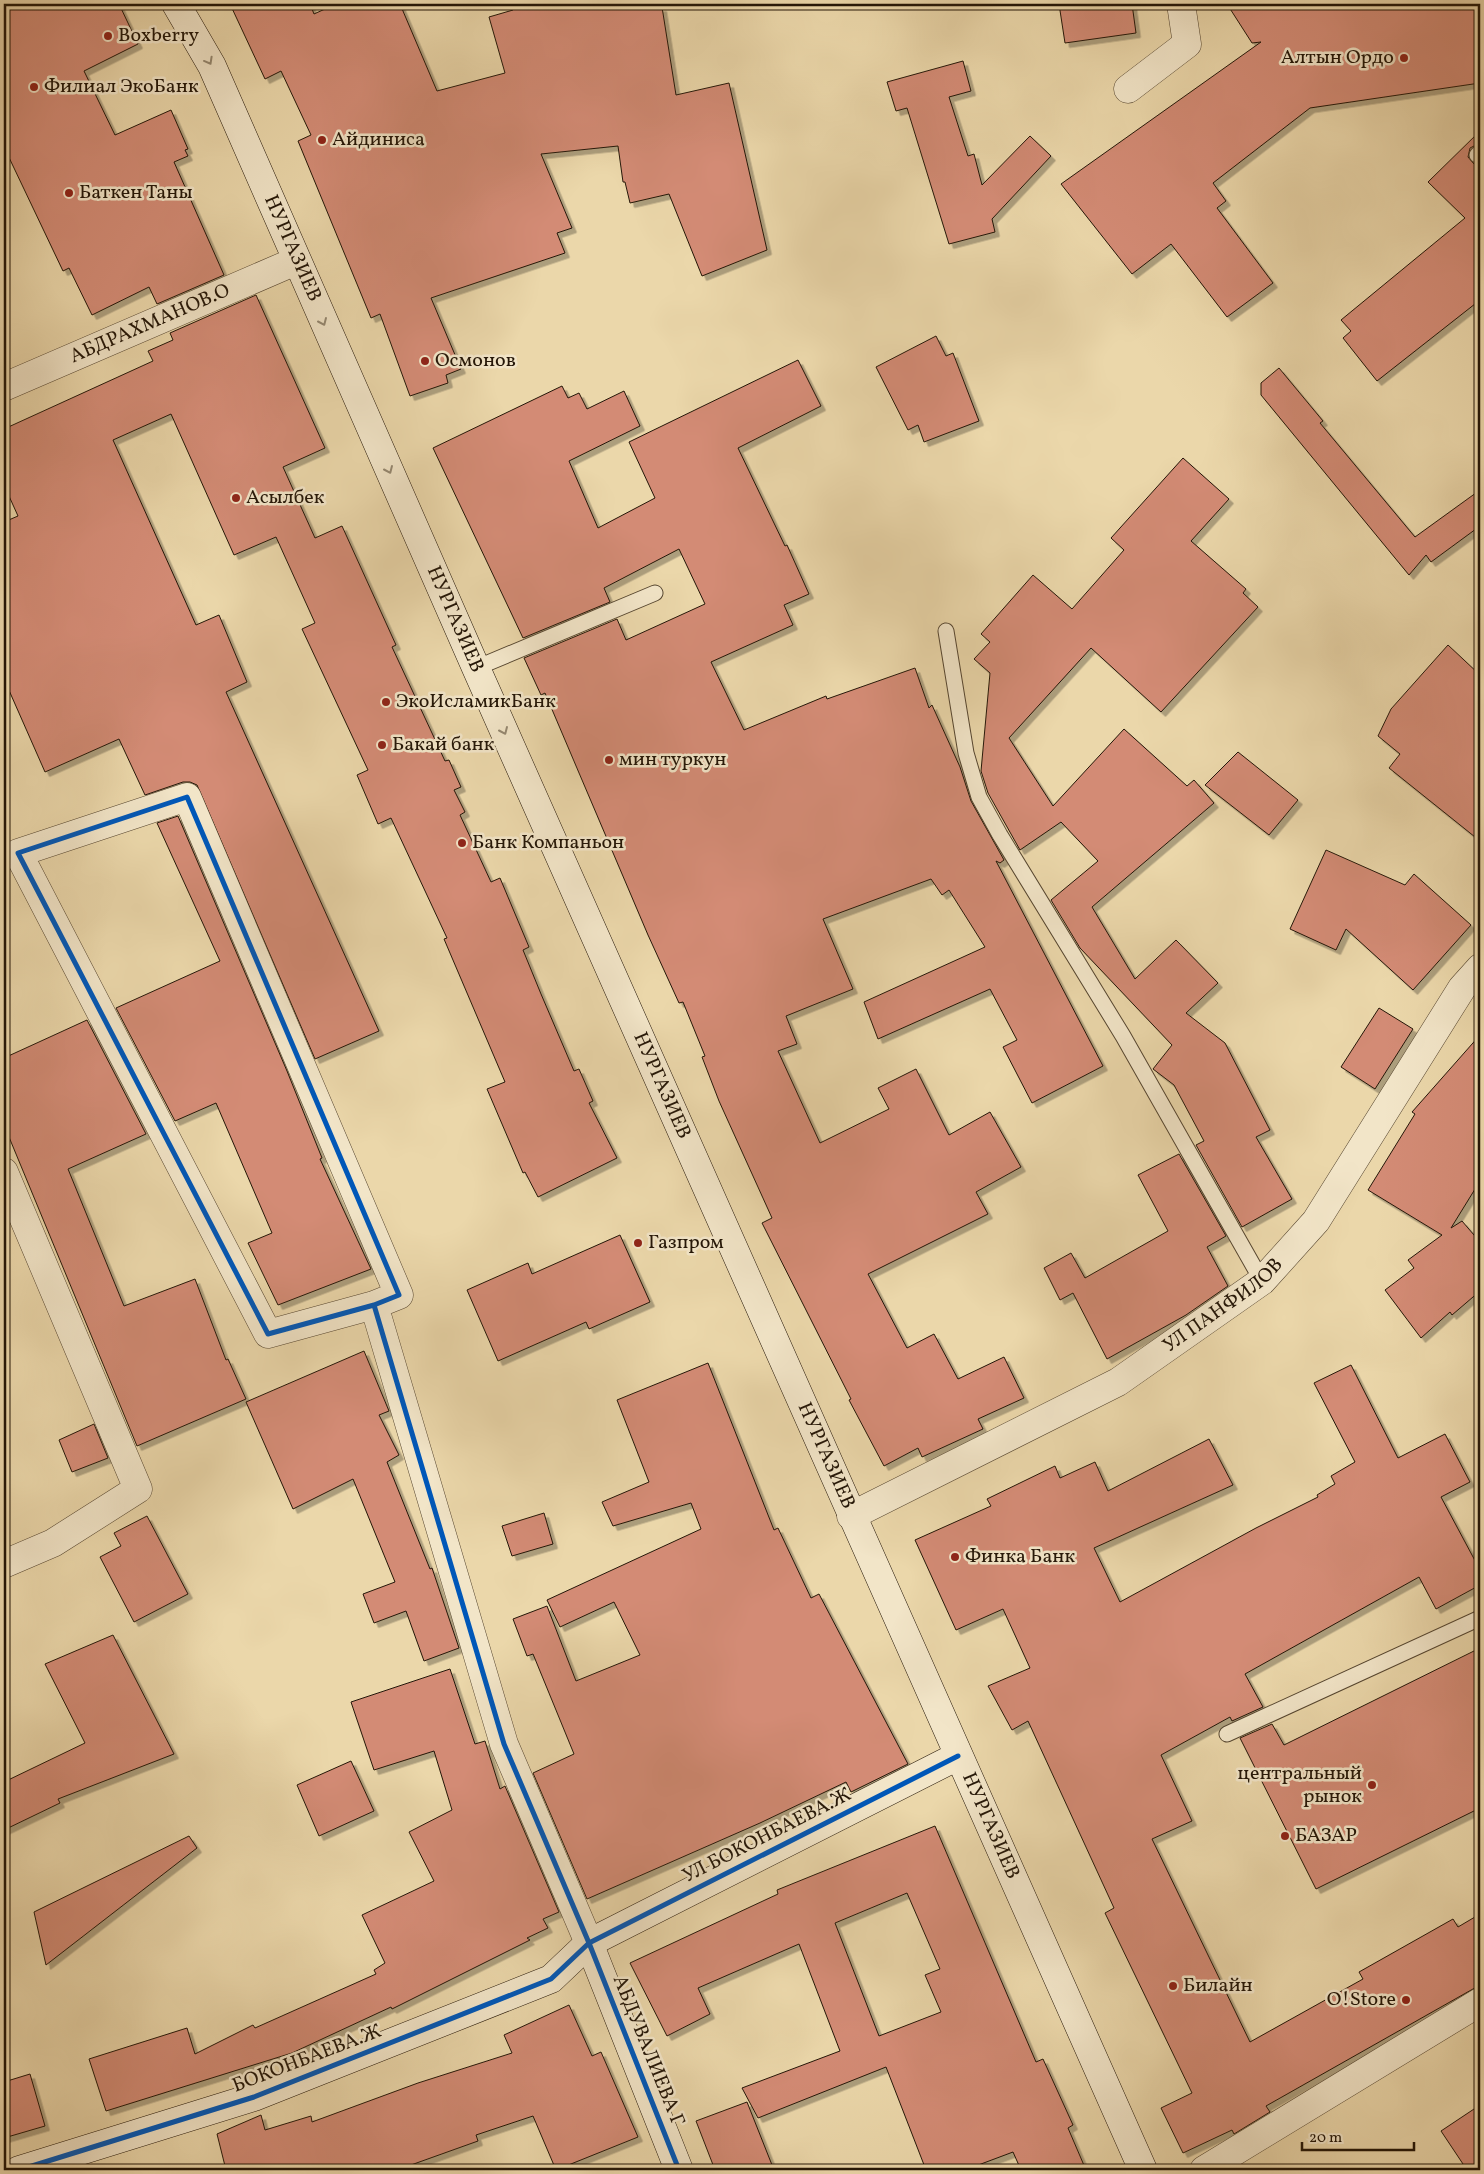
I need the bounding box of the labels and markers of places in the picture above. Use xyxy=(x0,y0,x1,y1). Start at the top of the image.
place label: Boxberry xyxy=(118,22,199,50)
marker: Boxberry xyxy=(102,30,114,42)
place label: Алтын Ордо xyxy=(1281,44,1394,72)
marker: Алтын Ордо xyxy=(1398,52,1410,64)
place label: Филиал ЭкоБанк xyxy=(44,73,199,101)
marker: Филиал ЭкоБанк xyxy=(28,81,40,93)
place label: Айдиниса xyxy=(332,126,425,154)
marker: Айдиниса xyxy=(316,134,328,146)
place label: Баткен Таны xyxy=(79,179,193,207)
marker: Баткен Таны xyxy=(63,187,75,199)
place label: Осмонов xyxy=(435,347,516,375)
marker: Осмонов xyxy=(419,355,431,367)
place label: Асылбек xyxy=(246,484,325,512)
marker: Асылбек xyxy=(230,492,242,504)
place label: ЭкоИсламикБанк xyxy=(396,688,556,716)
marker: ЭкоИсламикБанк xyxy=(380,696,392,708)
place label: Бакай банк xyxy=(392,731,495,759)
marker: Бакай банк xyxy=(376,739,388,751)
place label: мин туркун xyxy=(619,746,726,774)
marker: мин туркун xyxy=(603,754,615,766)
place label: Банк Компаньон xyxy=(472,829,624,857)
marker: Банк Компаньон xyxy=(456,837,468,849)
place label: Газпром xyxy=(648,1229,724,1257)
marker: Газпром xyxy=(632,1237,644,1249)
place label: Финка Банк xyxy=(965,1543,1076,1571)
marker: Финка Банк xyxy=(949,1551,961,1563)
place label: центральный рынок xyxy=(1238,1760,1362,1811)
marker: центральный рынок xyxy=(1366,1779,1378,1791)
place label: БАЗАР xyxy=(1295,1822,1357,1850)
marker: БАЗАР xyxy=(1279,1830,1291,1842)
place label: Билайн xyxy=(1183,1972,1253,2000)
marker: Билайн xyxy=(1167,1980,1179,1992)
place label: O!Store xyxy=(1327,1986,1396,2014)
marker: O!Store xyxy=(1400,1994,1412,2006)

